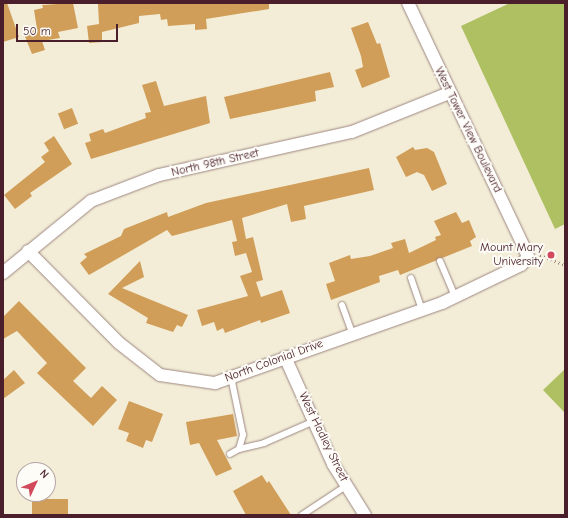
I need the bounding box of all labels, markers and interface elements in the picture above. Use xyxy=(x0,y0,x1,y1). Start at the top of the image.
scale bar xyxy=(18,16,120,42)
text: 50 m xyxy=(23,24,51,38)
street label: West Tower View Boulevard xyxy=(431,65,505,195)
street label: North 98th Street xyxy=(170,146,260,180)
place label: Mount Mary University xyxy=(480,241,543,269)
marker: Mount Mary University xyxy=(546,250,556,260)
street label: North Colonial Drive xyxy=(223,337,325,385)
street label: West Hadley Street xyxy=(295,390,351,484)
north arrow xyxy=(16,462,56,502)
text: N xyxy=(37,467,51,481)

